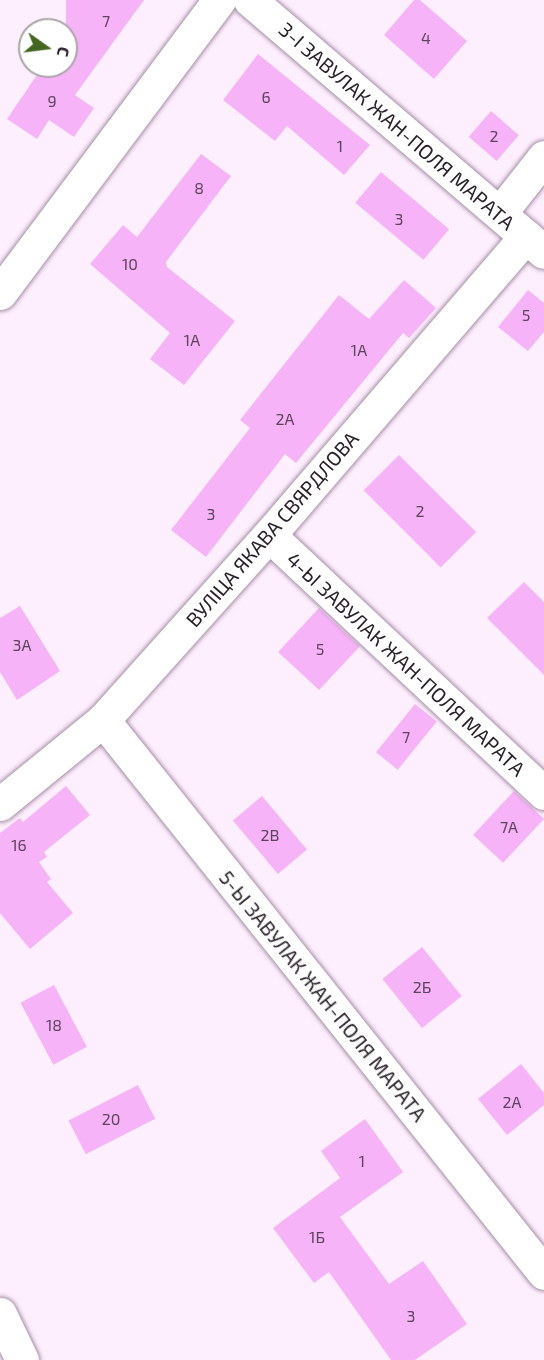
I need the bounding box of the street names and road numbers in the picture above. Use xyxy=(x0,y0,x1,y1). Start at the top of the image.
street label: 3-І ЗАВУЛАК ЖАН-ПОЛЯ МАРАТА xyxy=(274,17,520,235)
street label: ВУЛІЦА ЯКАВА СВЯРДЛОВА xyxy=(181,427,363,631)
street label: 4-Ы ЗАВУЛАК ЖАН-ПОЛЯ МАРАТА xyxy=(282,547,530,781)
street label: 5-Ы ЗАВУЛАК ЖАН-ПОЛЯ МАРАТА xyxy=(214,866,432,1126)

